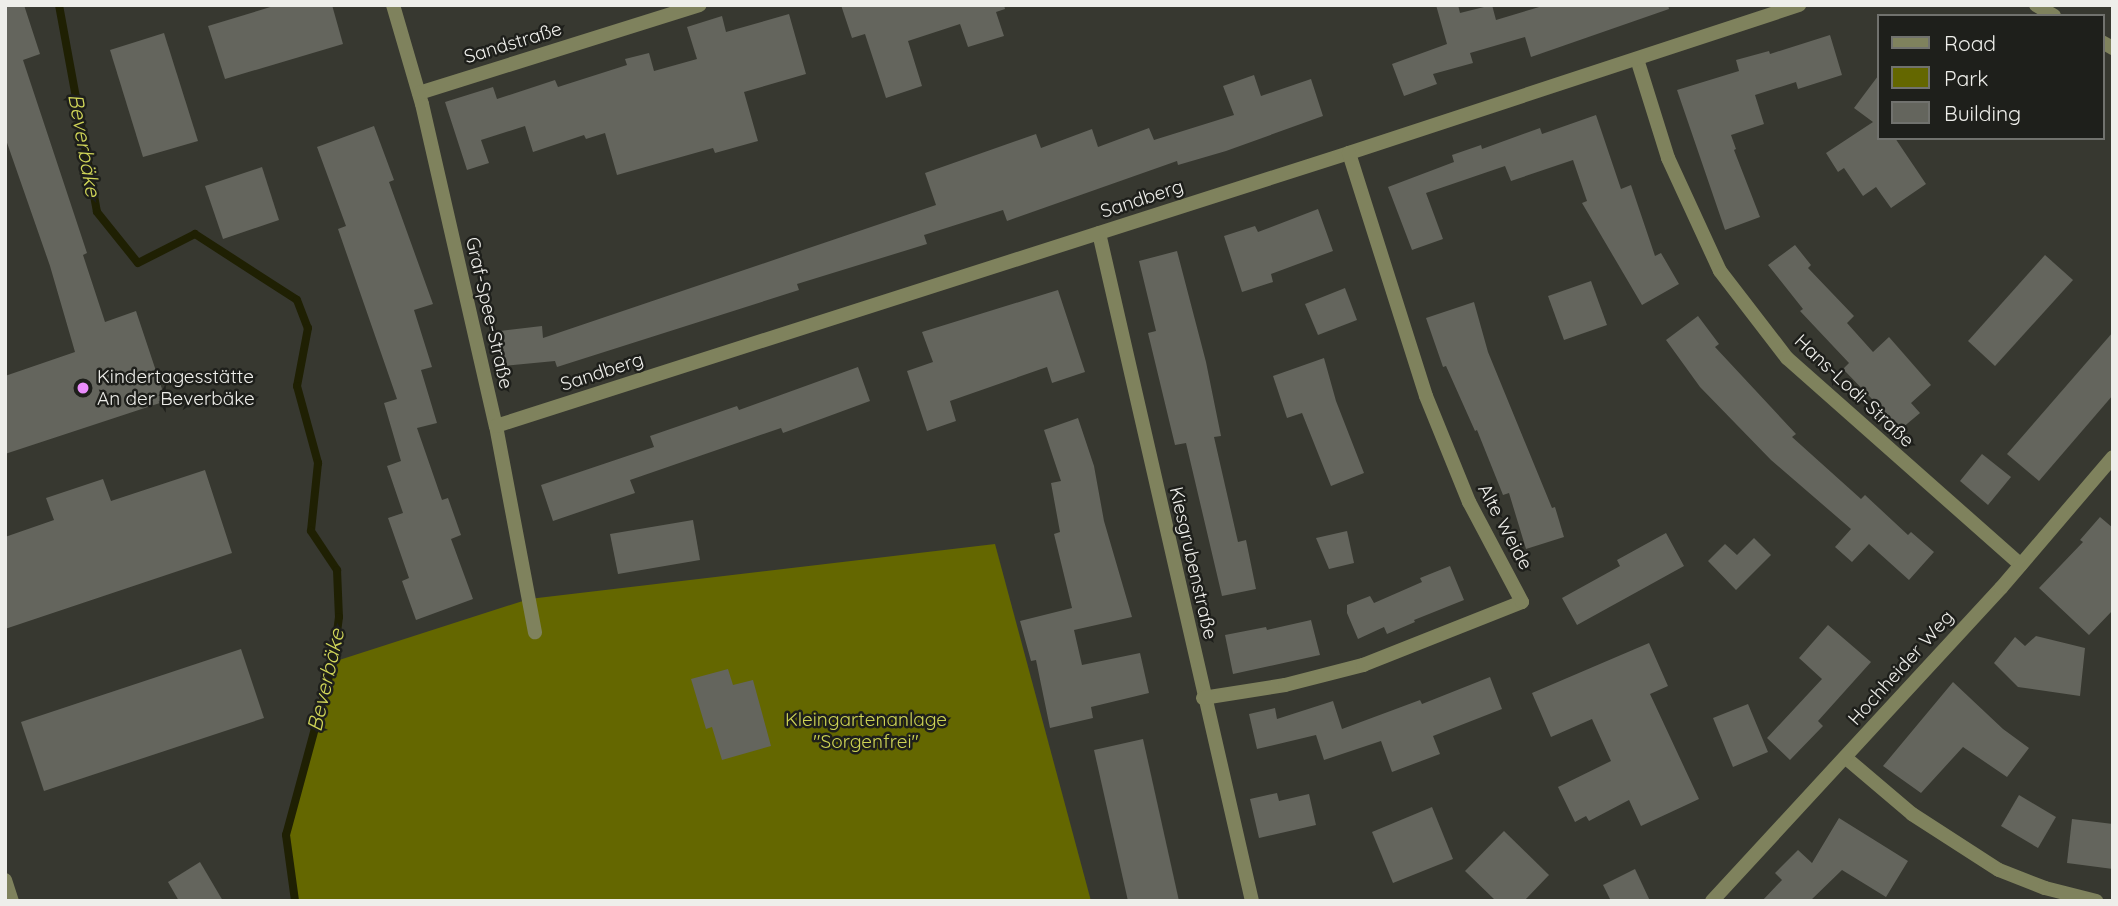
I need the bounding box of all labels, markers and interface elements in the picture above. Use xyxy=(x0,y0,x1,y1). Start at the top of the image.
legend xyxy=(1876,14,2104,140)
street label: Sandstraße xyxy=(461,17,565,69)
text: Road xyxy=(1944,30,1996,56)
text: Park xyxy=(1944,65,1988,91)
water label: Beverbäke xyxy=(64,91,106,199)
text: Building xyxy=(1944,100,2021,126)
street label: Sandberg xyxy=(1098,175,1186,223)
street label: Graf-Spee-Straße xyxy=(460,235,518,391)
street label: Hans-Lodi-Straße xyxy=(1790,330,1918,452)
street label: Sandberg xyxy=(558,348,646,396)
place label: Kindertagesstätte An der Beverbäke xyxy=(97,366,255,410)
marker: Kindertagesstätte An der Beverbäke xyxy=(75,380,91,396)
street label: Alte Weide xyxy=(1473,480,1537,574)
street label: Kiesgrubenstraße xyxy=(1164,484,1222,642)
street label: Hochheider Weg xyxy=(1843,606,1959,730)
water label: Beverbäke xyxy=(301,626,349,734)
park label: Kleingartenanlage "Sorgenfrei" xyxy=(785,709,947,753)

